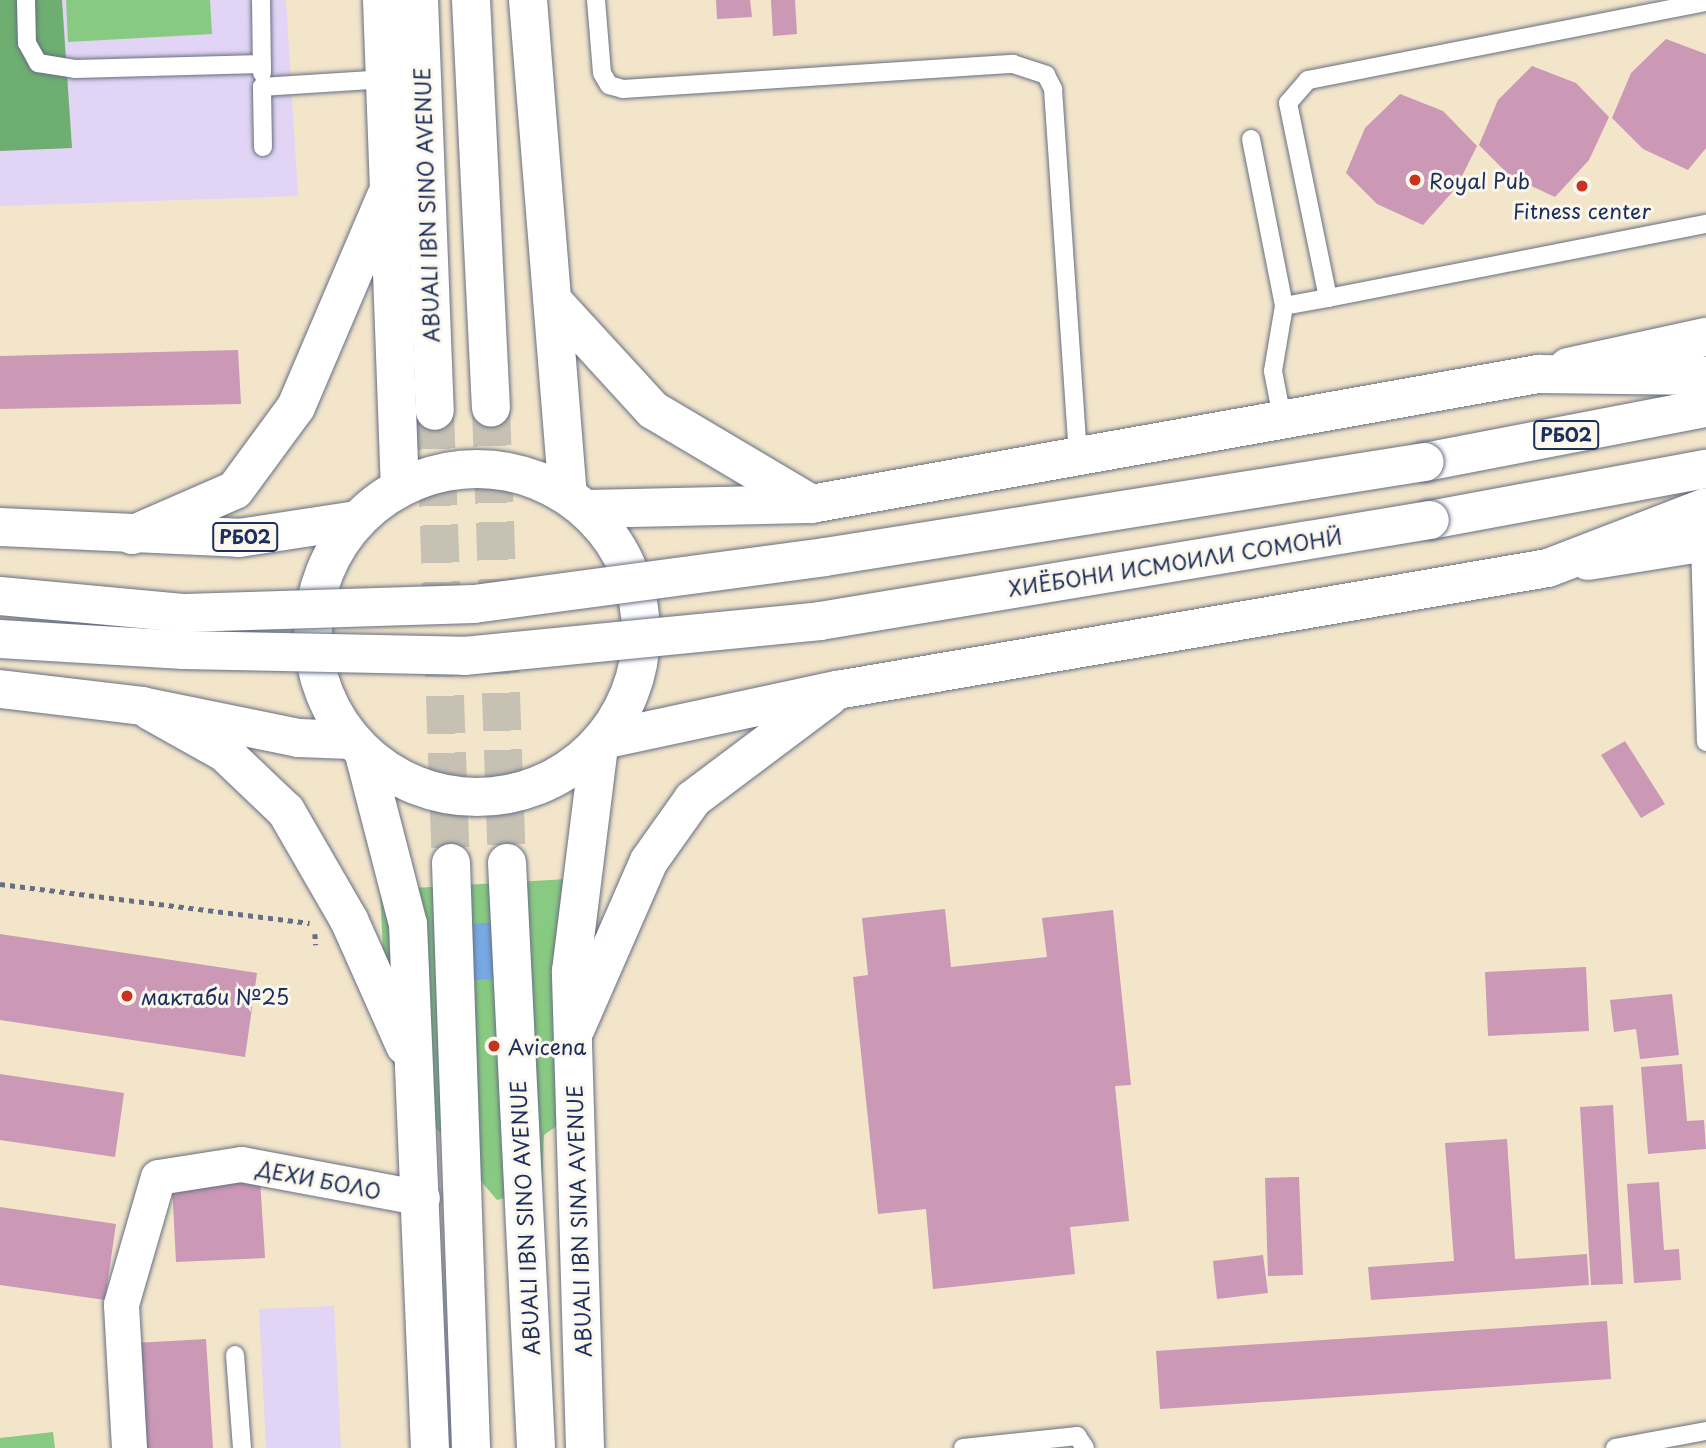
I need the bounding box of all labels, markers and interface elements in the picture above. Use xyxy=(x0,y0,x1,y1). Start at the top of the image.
street label: ABUALI IBN SINO AVENUE xyxy=(409,66,443,344)
place label: Royal Pub xyxy=(1429,167,1530,193)
marker: Royal Pub xyxy=(1407,172,1423,188)
marker: Fitness center xyxy=(1574,178,1590,194)
place label: Fitness center xyxy=(1512,197,1652,223)
road number: РБ02 xyxy=(1533,420,1599,450)
road number: РБ02 xyxy=(212,522,278,552)
street label: ХИЁБОНИ ИСМОИЛИ СОМОНӢ xyxy=(1005,523,1345,601)
place label: мактаби №25 xyxy=(141,983,290,1009)
marker: мактаби №25 xyxy=(119,988,135,1004)
place label: Avicena xyxy=(508,1033,586,1059)
marker: Avicena xyxy=(486,1038,502,1054)
street label: ABUALI IBN SINO AVENUE xyxy=(504,1079,544,1357)
street label: ABUALI IBN SINA AVENUE xyxy=(561,1083,595,1359)
street label: ДЕХИ БОЛО xyxy=(254,1154,384,1204)

